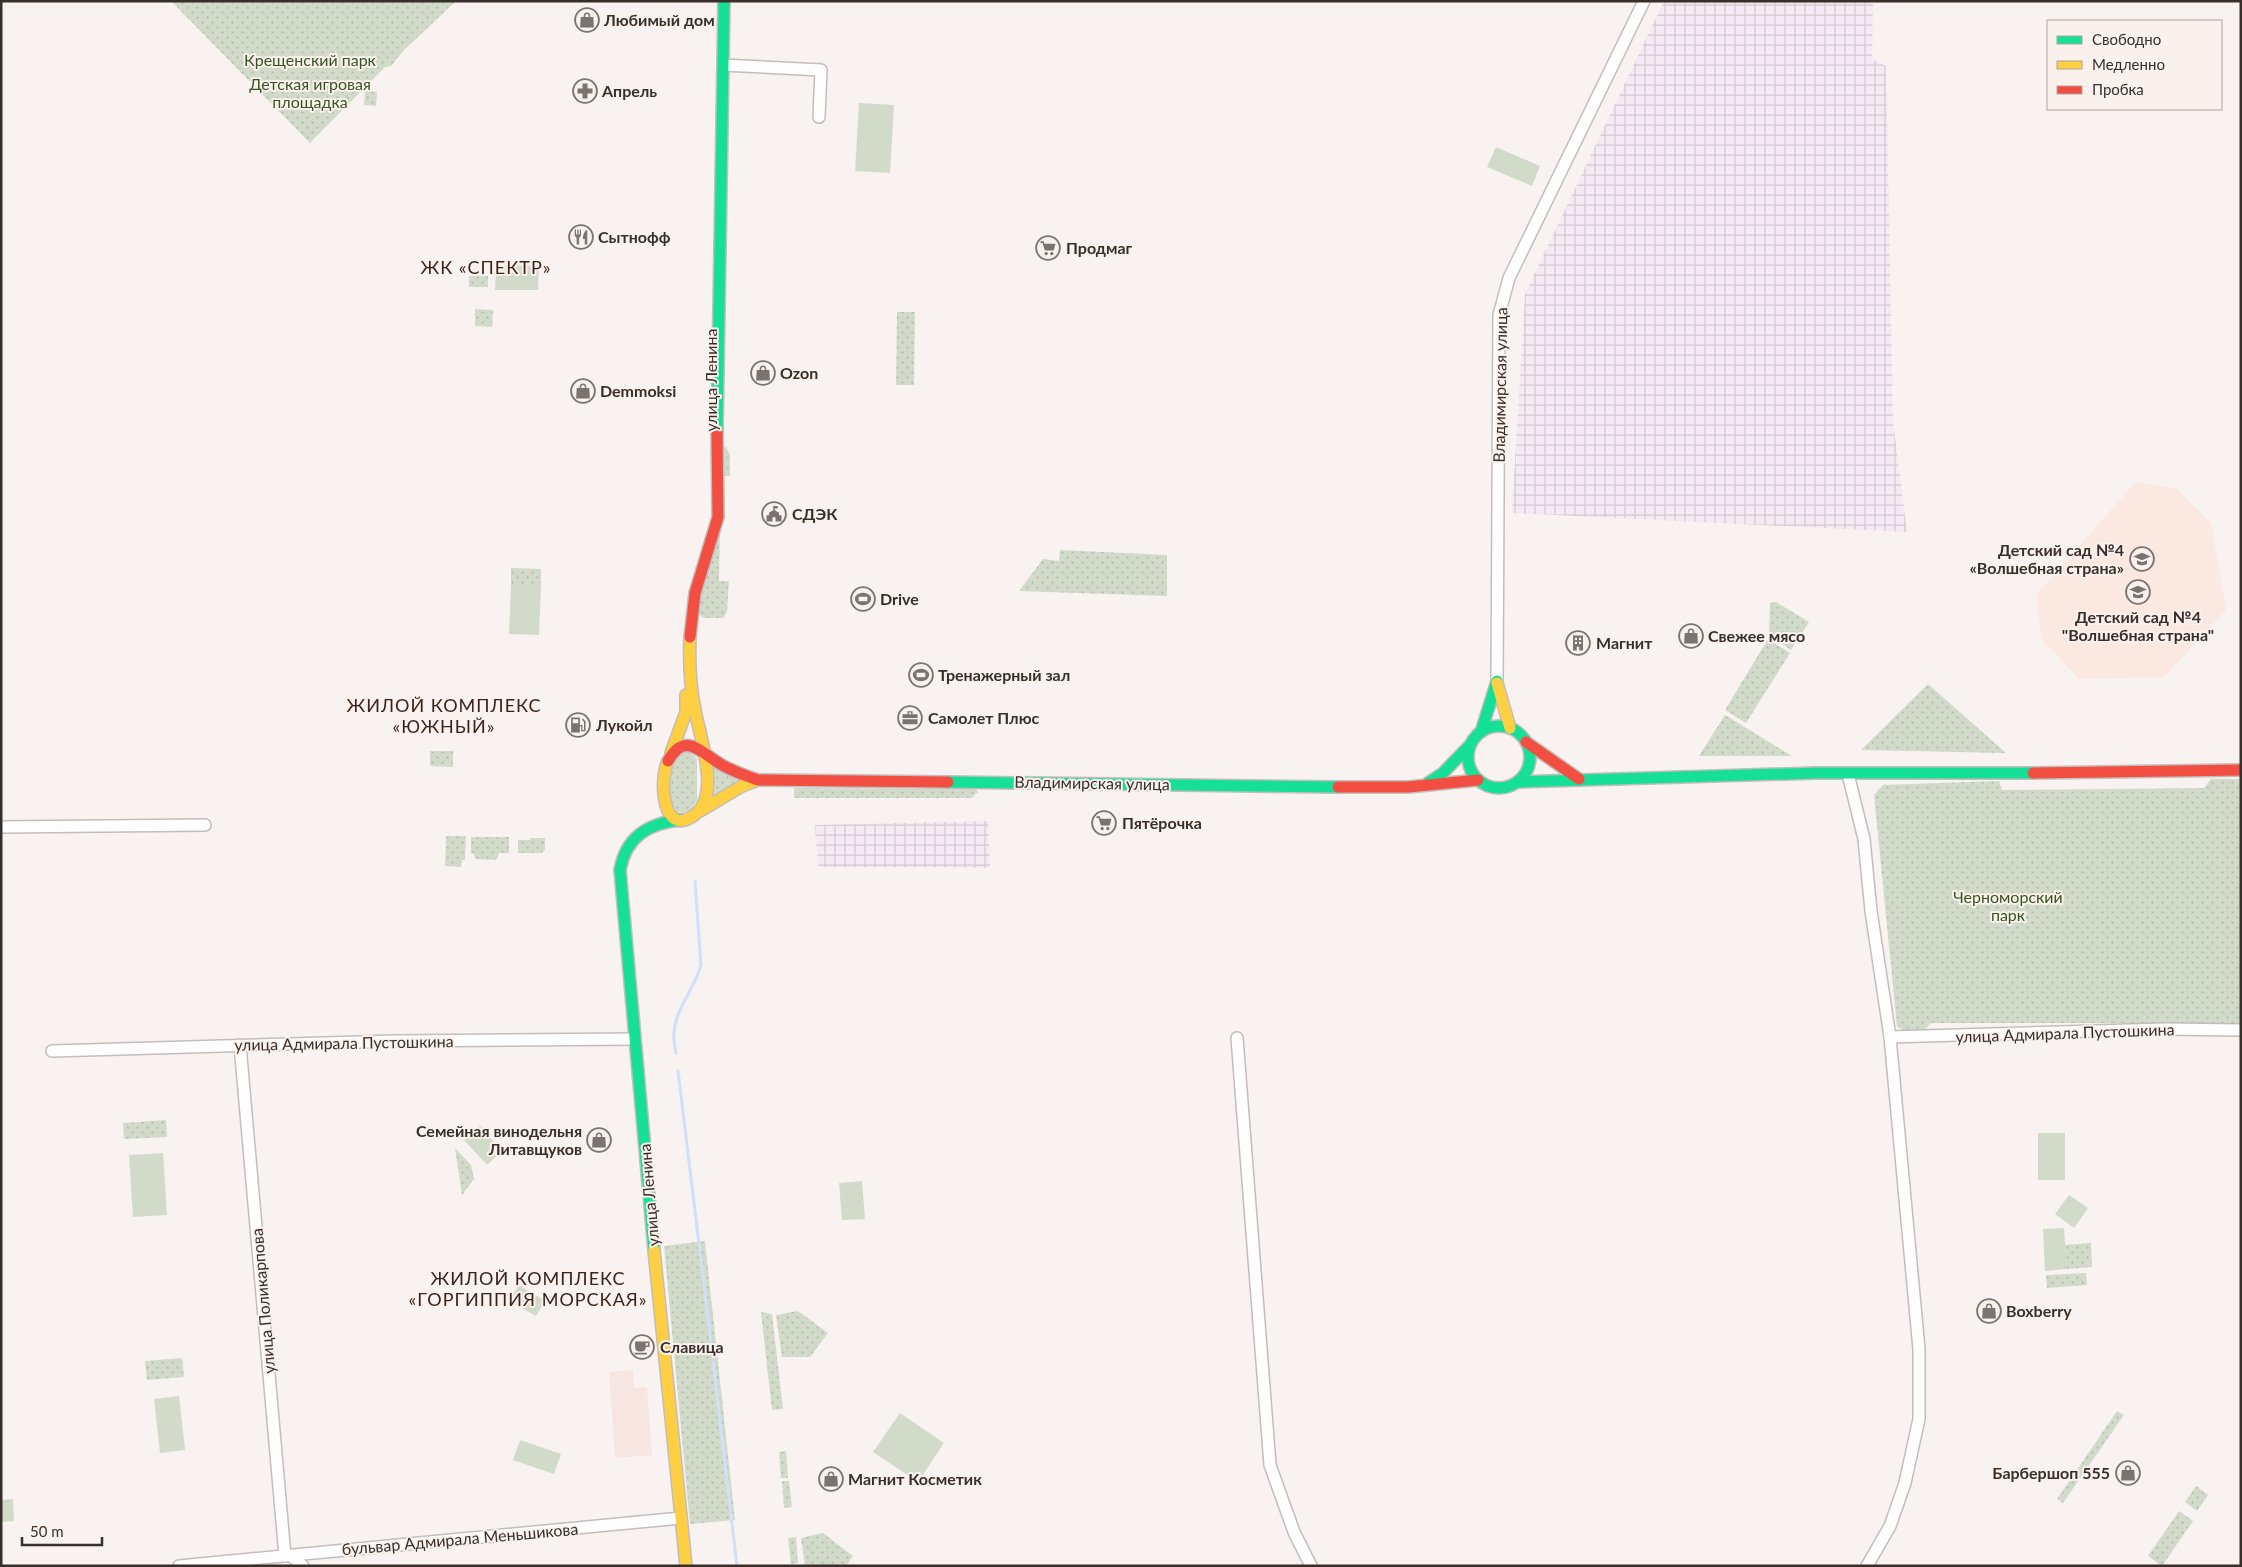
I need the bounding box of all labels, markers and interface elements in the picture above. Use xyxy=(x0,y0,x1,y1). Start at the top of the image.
shop icon: Любимый дом xyxy=(574,7,600,33)
place label: Любимый дом xyxy=(603,10,715,29)
legend xyxy=(2047,20,2222,110)
text: Свободно xyxy=(2092,30,2161,48)
park label: Крещенский парк xyxy=(244,50,377,69)
text: Медленно xyxy=(2092,55,2165,73)
park label: Детская игровая площадка xyxy=(249,74,371,111)
pharmacy icon: Апрель xyxy=(572,78,598,104)
text: Пробка xyxy=(2092,80,2144,98)
place label: Апрель xyxy=(601,81,657,100)
restaurant icon: Сытнофф xyxy=(568,224,594,250)
place label: Сытнофф xyxy=(598,227,671,246)
supermarket icon: Продмаг xyxy=(1035,235,1061,261)
place label: Продмаг xyxy=(1066,238,1133,257)
district label: ЖК «СПЕКТР» xyxy=(421,256,552,278)
street label: Владимирская улица xyxy=(1489,307,1510,463)
street label: улица Ленина xyxy=(701,329,720,431)
shop icon: Ozon xyxy=(750,360,776,386)
place label: Ozon xyxy=(780,363,818,382)
shop icon: Demmoksi xyxy=(570,378,596,404)
place label: Demmoksi xyxy=(600,381,676,400)
public building icon: СДЭК xyxy=(761,501,787,527)
place label: СДЭК xyxy=(792,504,838,523)
place label: Детский сад №4 «Волшебная страна» xyxy=(1970,540,2124,577)
school or university icon: Детский сад №4 «Волшебная страна» xyxy=(2129,546,2155,572)
school or university icon: Детский сад №4 "Волшебная страна" xyxy=(2125,579,2151,605)
sports icon: Drive xyxy=(850,586,876,612)
place label: Drive xyxy=(880,589,919,608)
place label: Детский сад №4 "Волшебная страна" xyxy=(2062,607,2214,644)
shop icon: Свежее мясо xyxy=(1678,623,1704,649)
place label: Свежее мясо xyxy=(1708,626,1805,645)
building icon: Магнит xyxy=(1565,630,1591,656)
place label: Магнит xyxy=(1596,633,1653,652)
sports icon: Тренажерный зал xyxy=(908,662,934,688)
place label: Тренажерный зал xyxy=(938,665,1070,684)
district label: ЖИЛОЙ КОМПЛЕКС «ЮЖНЫЙ» xyxy=(346,694,542,737)
office icon: Самолет Плюс xyxy=(897,705,923,731)
place label: Самолет Плюс xyxy=(928,708,1039,727)
fuel station icon: Лукойл xyxy=(565,712,591,738)
place label: Лукойл xyxy=(595,715,653,734)
street label: Владимирская улица xyxy=(1014,772,1170,793)
supermarket icon: Пятёрочка xyxy=(1091,810,1117,836)
place label: Пятёрочка xyxy=(1122,813,1202,832)
park label: Черноморский парк xyxy=(1953,887,2063,924)
street label: улица Адмирала Пустошкина xyxy=(1955,1019,2175,1046)
street label: улица Адмирала Пустошкина xyxy=(234,1031,454,1054)
place label: Семейная винодельня Литавщуков xyxy=(416,1121,582,1158)
shop icon: Семейная винодельня Литавщуков xyxy=(586,1127,612,1153)
street label: улица Ленина xyxy=(635,1143,662,1247)
street label: улица Поликарпова xyxy=(247,1228,278,1375)
district label: ЖИЛОЙ КОМПЛЕКС «ГОРГИППИЯ МОРСКАЯ» xyxy=(408,1267,648,1310)
shop icon: Boxberry xyxy=(1976,1298,2002,1324)
place label: Boxberry xyxy=(2006,1301,2072,1320)
cafe icon: Славица xyxy=(629,1334,655,1360)
place label: Славица xyxy=(660,1337,724,1356)
shop icon: Барбершоп 555 xyxy=(2115,1460,2141,1486)
place label: Барбершоп 555 xyxy=(1992,1463,2110,1482)
shop icon: Магнит Косметик xyxy=(818,1466,844,1492)
place label: Магнит Косметик xyxy=(848,1469,982,1488)
scale bar xyxy=(22,1514,102,1546)
street label: бульвар Адмирала Меньшикова xyxy=(341,1519,579,1558)
text: 50 m xyxy=(30,1522,64,1540)

